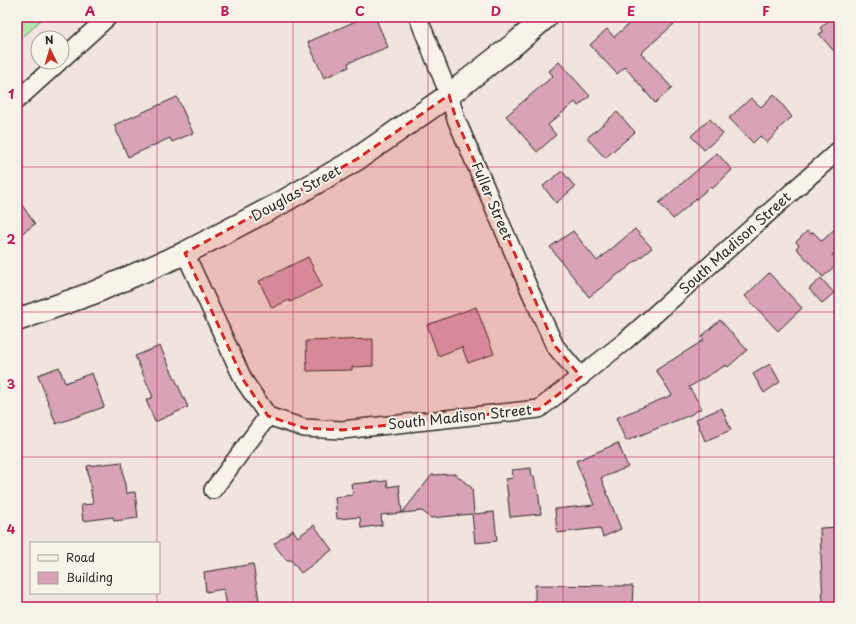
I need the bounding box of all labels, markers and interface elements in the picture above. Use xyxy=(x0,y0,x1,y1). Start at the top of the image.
text: A xyxy=(85,1,95,20)
text: B xyxy=(221,1,230,20)
text: C xyxy=(355,1,365,20)
text: D xyxy=(491,1,501,20)
text: E xyxy=(627,1,635,20)
text: F xyxy=(762,1,770,20)
north arrow xyxy=(30,30,70,70)
text: N xyxy=(44,31,54,48)
text: 1 xyxy=(8,84,14,103)
street label: Fuller Street xyxy=(467,158,518,243)
street label: Douglas Street xyxy=(247,159,345,226)
street label: South Madison Street xyxy=(674,186,795,299)
text: 2 xyxy=(6,229,16,248)
text: 3 xyxy=(7,374,16,393)
street label: South Madison Street xyxy=(387,398,533,434)
text: 4 xyxy=(7,519,16,538)
legend xyxy=(30,542,160,594)
text: Road xyxy=(66,548,95,566)
text: Building xyxy=(66,568,113,586)

